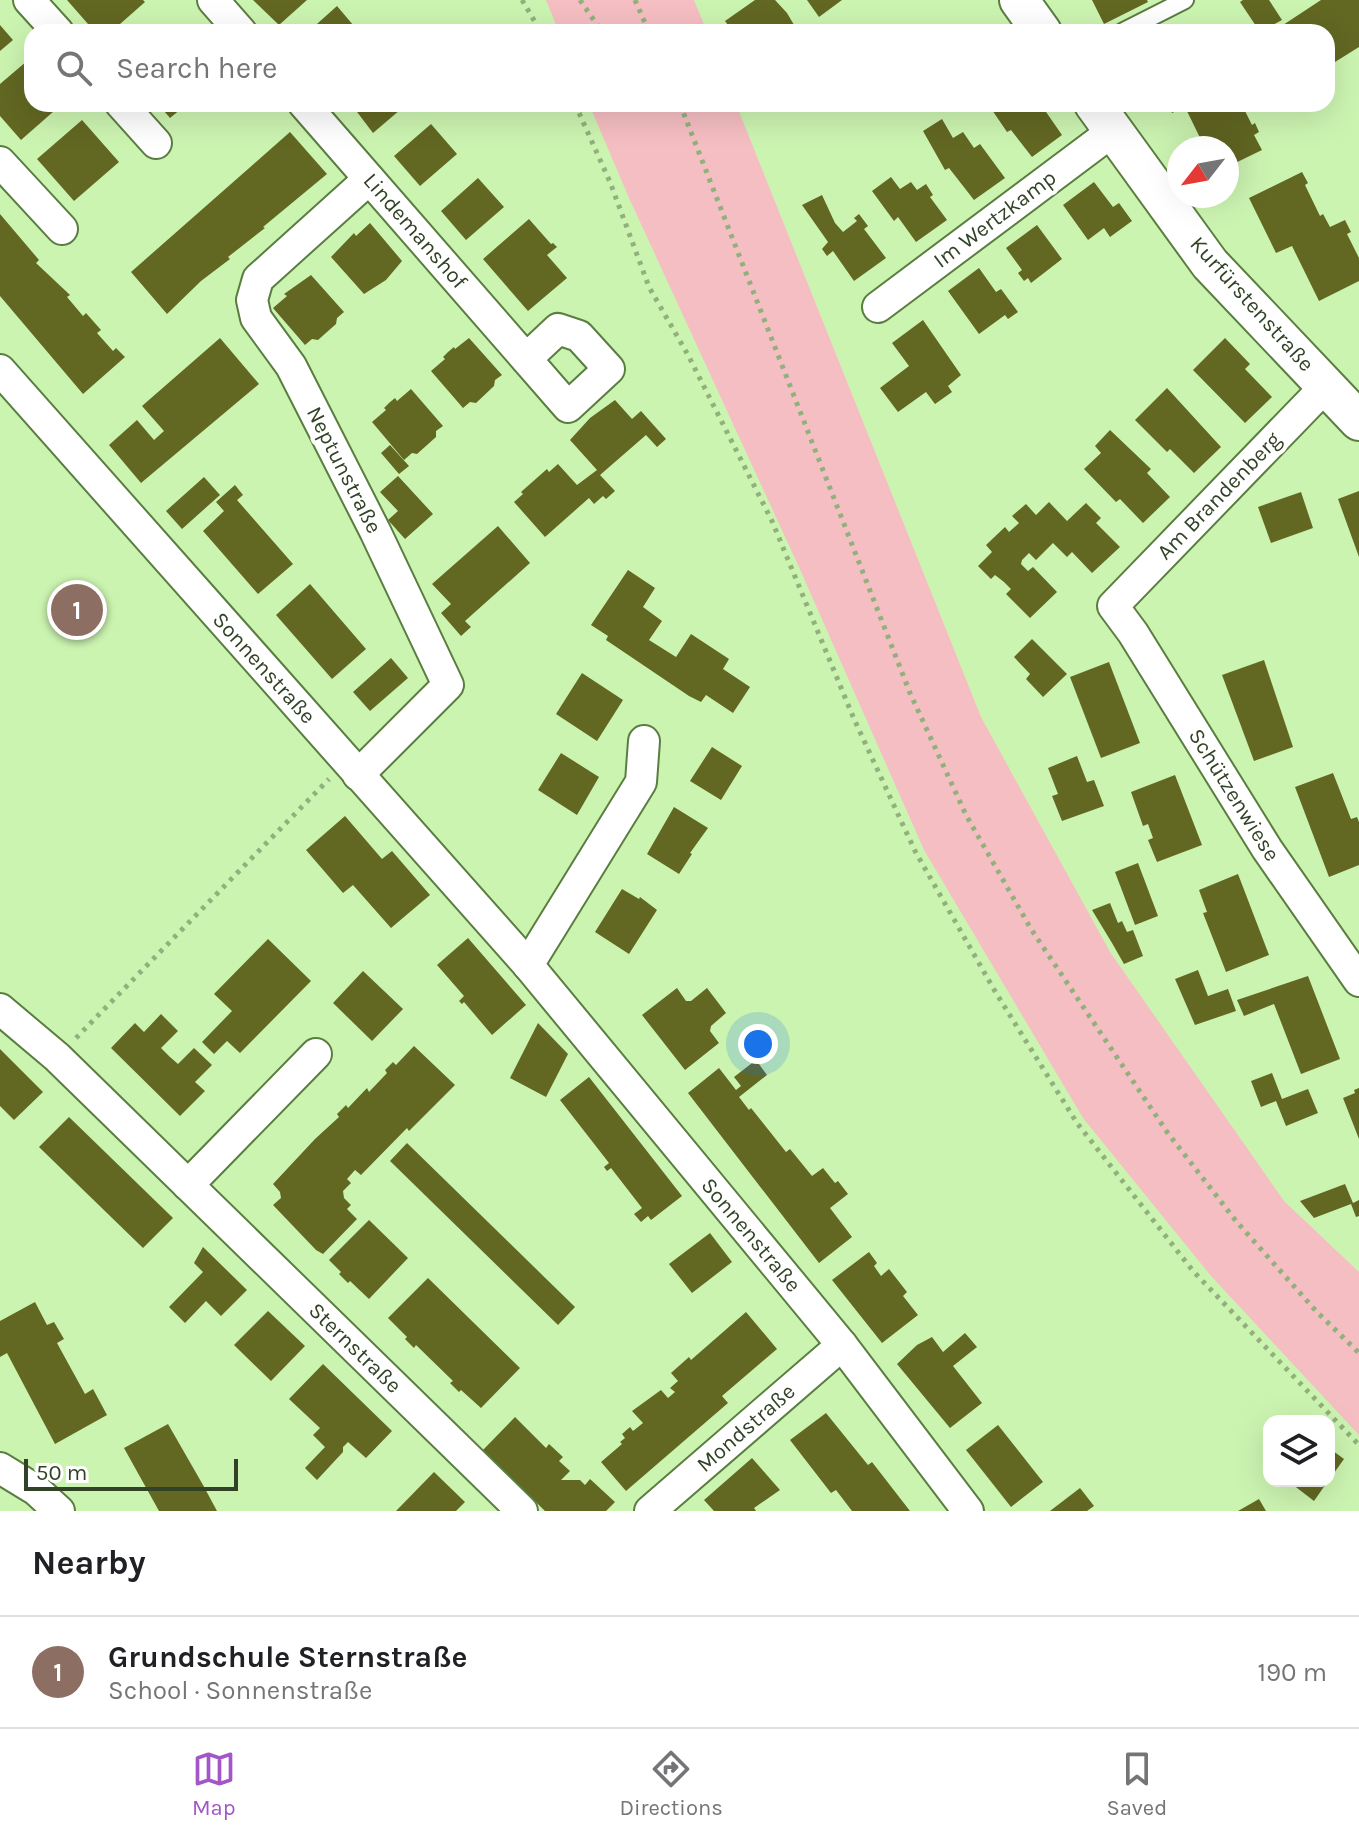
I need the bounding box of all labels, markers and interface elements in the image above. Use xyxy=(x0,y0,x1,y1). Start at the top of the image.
search box xyxy=(24,24,1335,112)
icon: search xyxy=(52,46,96,90)
text: Search here xyxy=(116,50,277,86)
north arrow xyxy=(1167,136,1239,208)
street label: Im Wertzkamp xyxy=(929,164,1061,274)
street label: Lindemanshof xyxy=(358,168,473,295)
street label: Kurfürstenstraße xyxy=(1185,231,1319,377)
street label: Neptunstraße xyxy=(301,402,387,538)
street label: Am Brandenberg xyxy=(1151,426,1287,565)
pin: 1 xyxy=(51,580,103,640)
street label: Sonnenstraße xyxy=(207,607,321,729)
street label: Schützenwiese xyxy=(1183,724,1285,866)
your location xyxy=(738,1024,778,1064)
street label: Sonnenstraße xyxy=(696,1173,806,1297)
street label: Sternstraße xyxy=(303,1297,407,1399)
street label: Mondstraße xyxy=(692,1378,800,1478)
map controls xyxy=(1263,1415,1335,1487)
button: layers xyxy=(1263,1415,1335,1487)
scale bar xyxy=(24,1455,238,1491)
text: 50 m xyxy=(36,1460,87,1486)
text: Nearby xyxy=(32,1543,146,1583)
text: Grundschule Sternstraße xyxy=(108,1639,468,1675)
text: 1 xyxy=(53,1657,63,1688)
text: 190 m xyxy=(1257,1657,1327,1688)
text: School · Sonnenstraße xyxy=(108,1675,372,1706)
tab: Map xyxy=(192,1747,236,1821)
tab: Directions xyxy=(619,1747,723,1821)
tab: Saved xyxy=(1106,1747,1167,1821)

